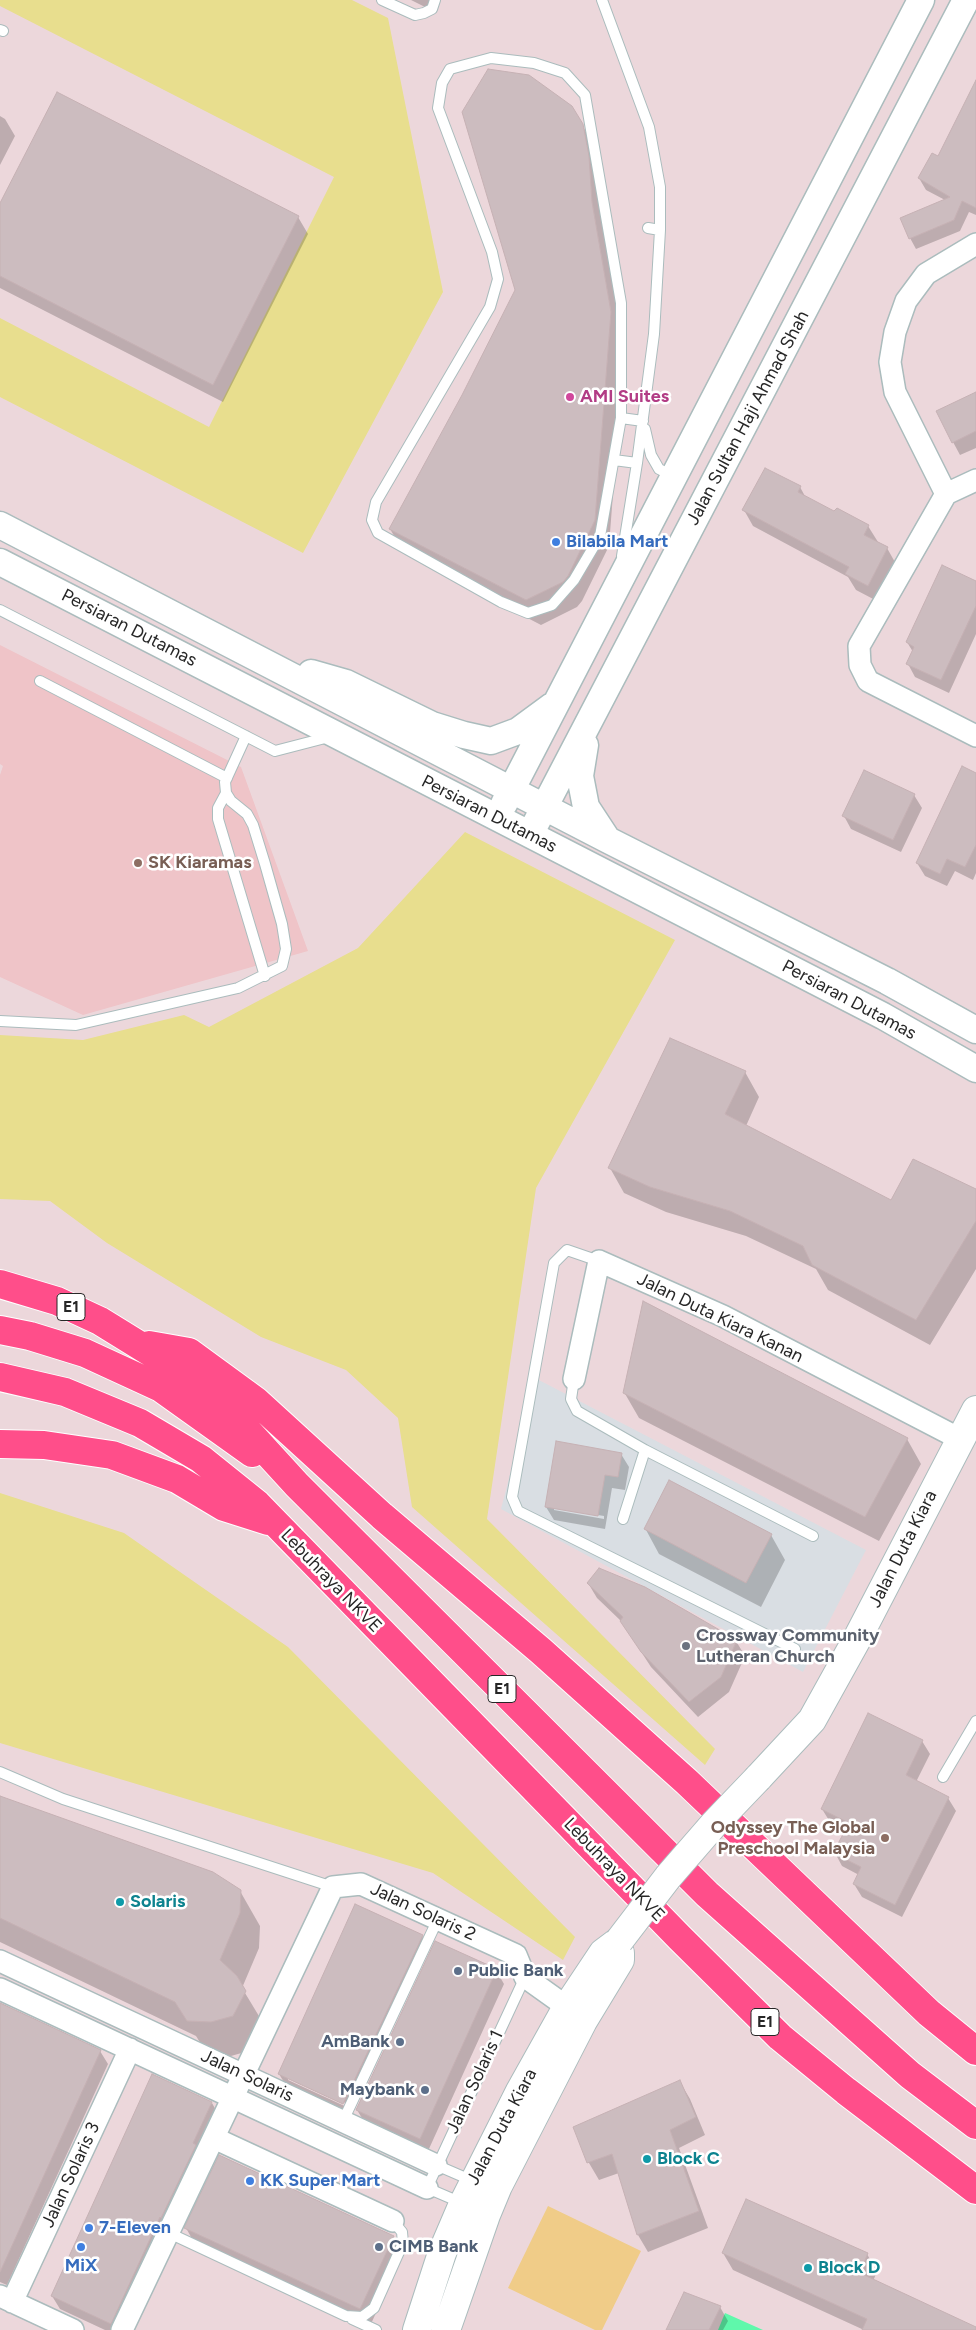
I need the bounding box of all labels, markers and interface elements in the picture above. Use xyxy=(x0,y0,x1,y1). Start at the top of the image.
street label: Jalan Sultan Haji Ahmad Shah xyxy=(682,307,814,529)
place label: AMI Suites xyxy=(580,386,669,408)
marker: AMI Suites xyxy=(564,391,576,403)
place label: Bilabila Mart xyxy=(566,531,669,553)
marker: Bilabila Mart xyxy=(550,536,562,548)
street label: Persiaran Dutamas xyxy=(58,585,200,671)
street label: Persiaran Dutamas xyxy=(418,771,560,857)
place label: SK Kiaramas xyxy=(148,852,252,874)
marker: SK Kiaramas xyxy=(132,857,144,869)
street label: Persiaran Dutamas xyxy=(778,956,920,1044)
street label: Jalan Duta Kiara Kanan xyxy=(633,1268,807,1368)
road number: E1 xyxy=(57,1294,85,1320)
street label: Jalan Duta Kiara xyxy=(864,1487,942,1611)
street label: Lebuhraya NKVE xyxy=(276,1525,386,1637)
place label: Crossway Community Lutheran Church xyxy=(696,1625,879,1668)
marker: Crossway Community Lutheran Church xyxy=(680,1640,692,1652)
road number: E1 xyxy=(488,1676,516,1702)
street label: Lebuhraya NKVE xyxy=(559,1814,669,1926)
place label: Odyssey The Global Preschool Malaysia xyxy=(711,1817,875,1860)
marker: Odyssey The Global Preschool Malaysia xyxy=(879,1832,891,1844)
street label: Jalan Solaris 2 xyxy=(367,1878,479,1946)
place label: Solaris xyxy=(130,1891,185,1913)
marker: Solaris xyxy=(114,1896,126,1908)
place label: Public Bank xyxy=(468,1960,564,1982)
marker: Public Bank xyxy=(452,1965,464,1977)
road number: E1 xyxy=(751,2008,779,2035)
street label: Jalan Solaris 1 xyxy=(442,2027,508,2137)
place label: AmBank xyxy=(321,2031,390,2053)
marker: AmBank xyxy=(394,2036,406,2048)
street label: Jalan Solaris xyxy=(197,2045,297,2107)
street label: Jalan Duta Kiara xyxy=(462,2065,542,2189)
place label: Maybank xyxy=(340,2079,415,2101)
marker: Maybank xyxy=(419,2084,431,2096)
street label: Jalan Solaris 3 xyxy=(37,2119,105,2231)
place label: Block C xyxy=(657,2148,720,2170)
marker: Block C xyxy=(641,2153,653,2165)
place label: KK Super Mart xyxy=(260,2170,380,2192)
marker: KK Super Mart xyxy=(244,2175,256,2187)
place label: 7-Eleven xyxy=(99,2217,171,2239)
marker: 7-Eleven xyxy=(83,2222,95,2234)
place label: CIMB Bank xyxy=(389,2236,478,2258)
marker: MiX xyxy=(75,2241,87,2253)
marker: CIMB Bank xyxy=(373,2241,385,2253)
place label: MiX xyxy=(65,2255,97,2277)
place label: Block D xyxy=(818,2257,880,2279)
marker: Block D xyxy=(802,2262,814,2274)

